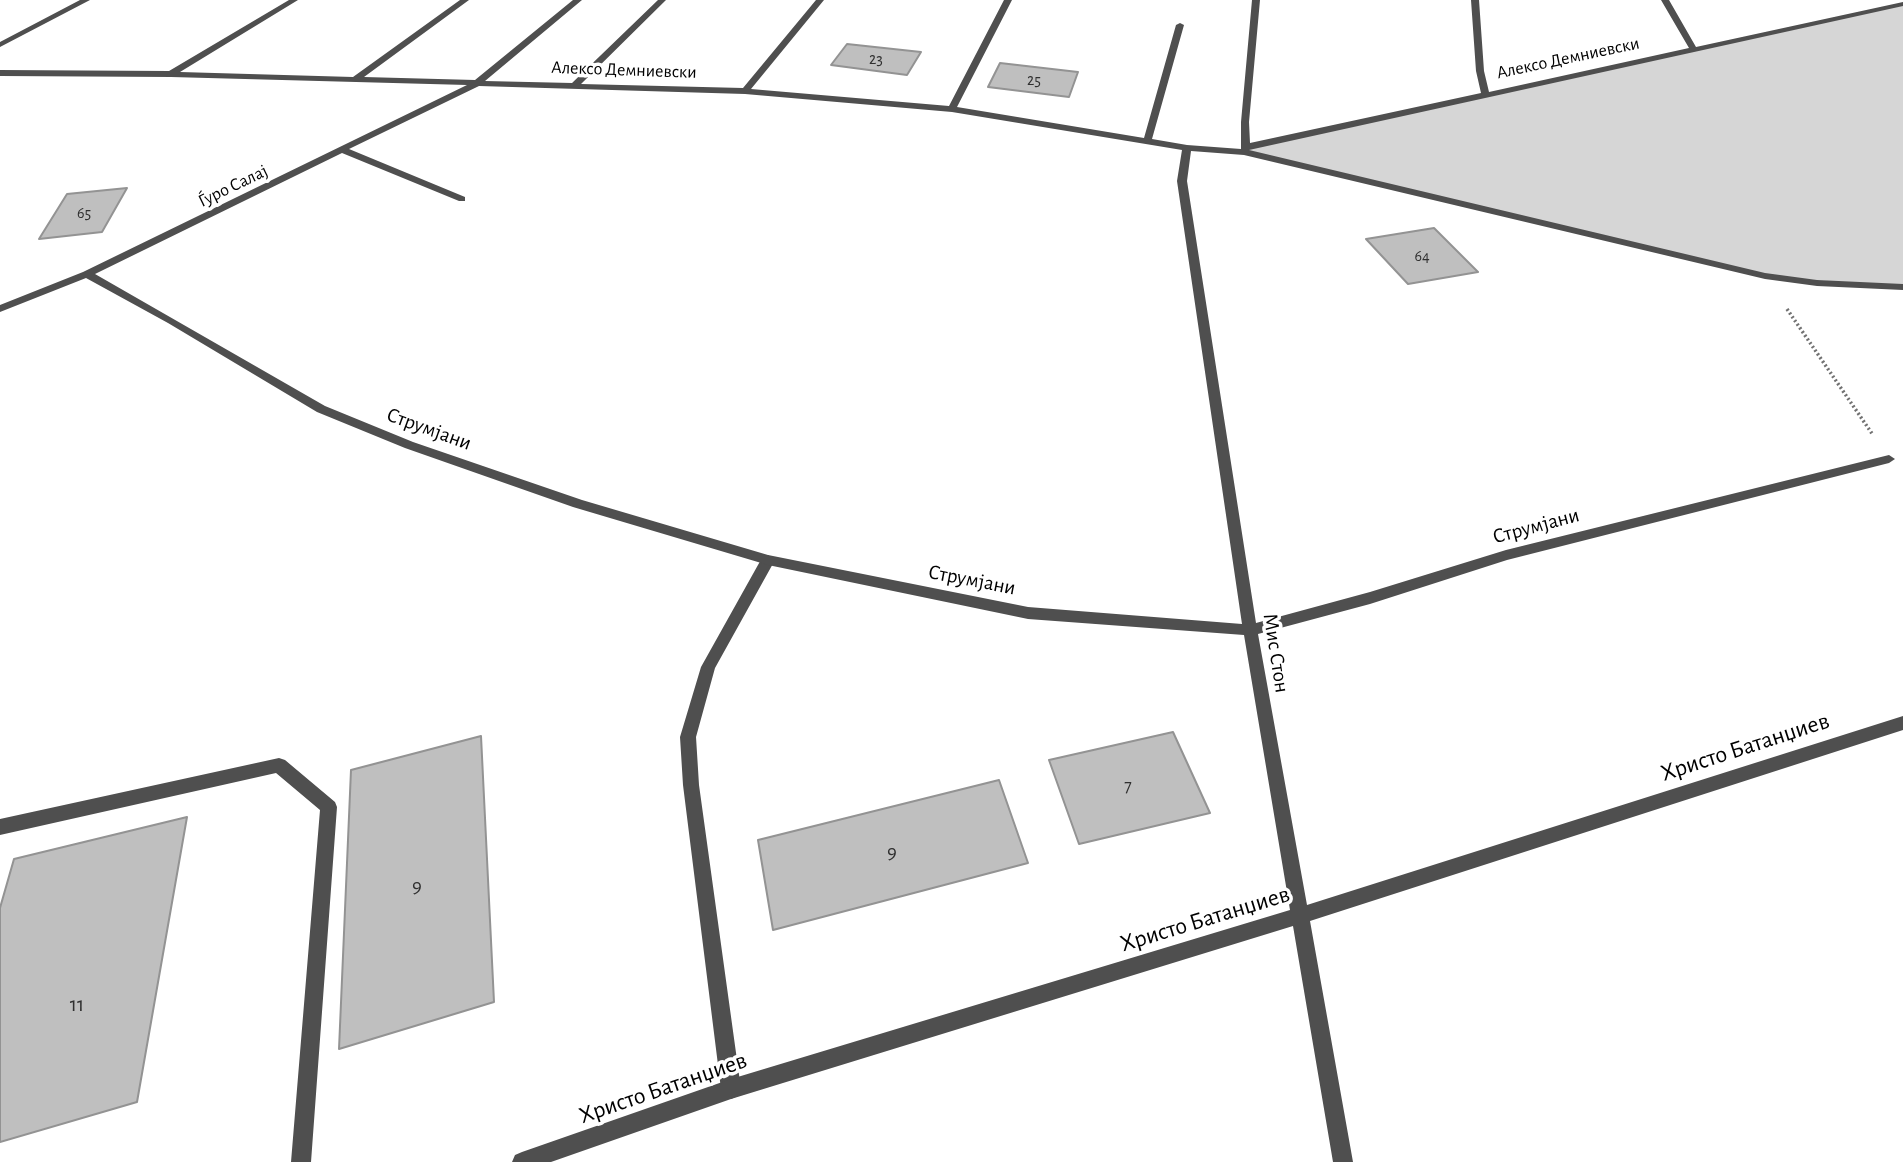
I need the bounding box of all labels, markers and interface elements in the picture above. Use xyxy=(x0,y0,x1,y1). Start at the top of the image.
street label: Алексо Демниевски xyxy=(1495,32,1641,84)
house number: 23 xyxy=(869,49,883,69)
street label: Алексо Демниевски xyxy=(551,57,697,83)
house number: 25 xyxy=(1027,70,1041,90)
street label: Ѓуро Салај xyxy=(195,160,271,212)
house number: 65 xyxy=(77,203,91,223)
house number: 64 xyxy=(1414,246,1430,266)
street label: Струмјани xyxy=(383,402,475,456)
street label: Струмјани xyxy=(1490,502,1582,550)
street label: Струмјани xyxy=(926,559,1018,601)
street label: Мис Стон xyxy=(1257,612,1295,694)
street label: Христо Батанџиев xyxy=(1657,706,1833,788)
house number: 7 xyxy=(1124,776,1132,798)
house number: 9 xyxy=(887,839,897,865)
house number: 9 xyxy=(412,873,422,899)
street label: Христо Батанџиев xyxy=(1117,880,1293,958)
house number: 11 xyxy=(70,992,84,1018)
street label: Христо Батанџиев xyxy=(575,1046,751,1130)

